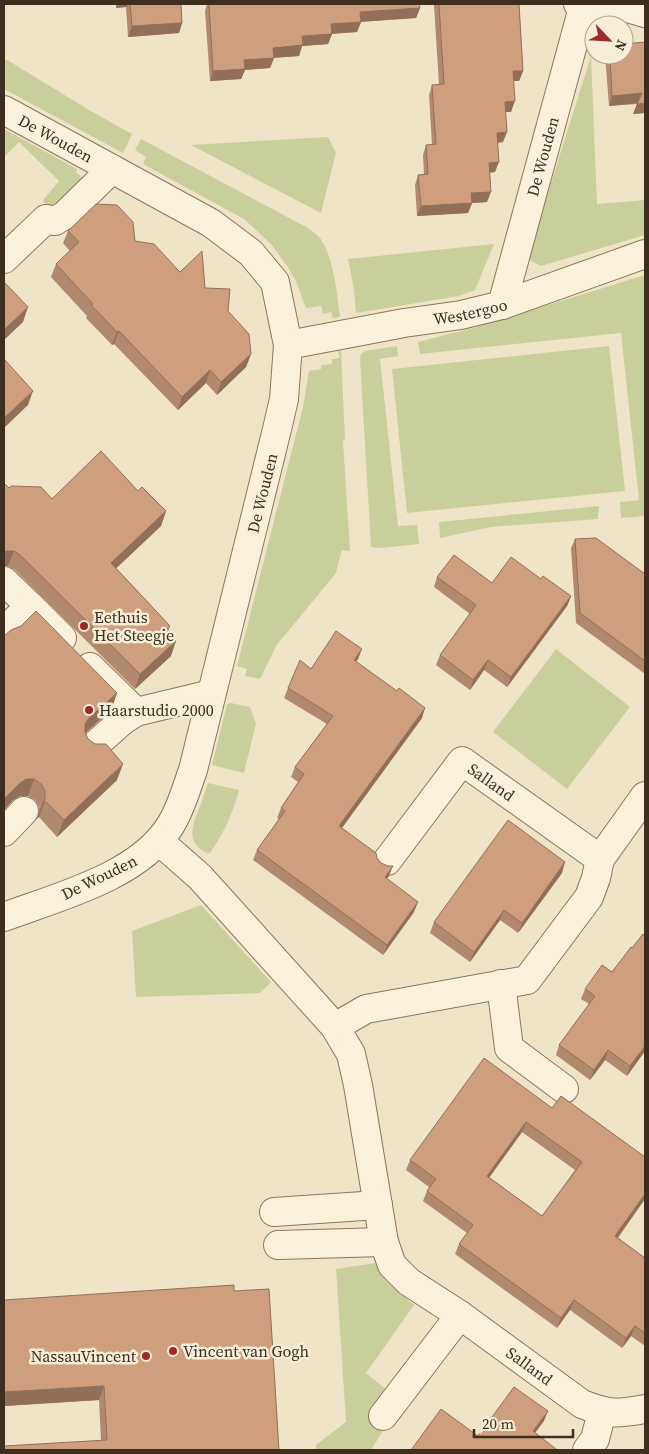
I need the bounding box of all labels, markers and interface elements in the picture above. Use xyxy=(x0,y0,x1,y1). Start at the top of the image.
north arrow xyxy=(584,15,634,65)
text: N xyxy=(610,37,632,54)
street label: De Wouden xyxy=(15,109,97,168)
street label: De Wouden xyxy=(521,114,564,199)
street label: Westergoo xyxy=(432,293,510,330)
street label: De Wouden xyxy=(241,450,283,535)
place label: Eethuis Het Steegje xyxy=(94,606,174,646)
marker: Eethuis Het Steegje xyxy=(78,620,90,632)
place label: Haarstudio 2000 xyxy=(99,699,214,721)
marker: Haarstudio 2000 xyxy=(83,704,95,716)
street label: Salland xyxy=(464,758,519,806)
street label: De Wouden xyxy=(57,849,141,905)
place label: Vincent van Gogh xyxy=(183,1340,309,1362)
street label: Salland xyxy=(502,1341,557,1390)
place label: NassauVincent xyxy=(31,1345,137,1367)
marker: Vincent van Gogh xyxy=(167,1345,179,1357)
marker: NassauVincent xyxy=(140,1350,152,1362)
scale bar xyxy=(474,1406,573,1438)
text: 20 m xyxy=(482,1413,514,1434)

